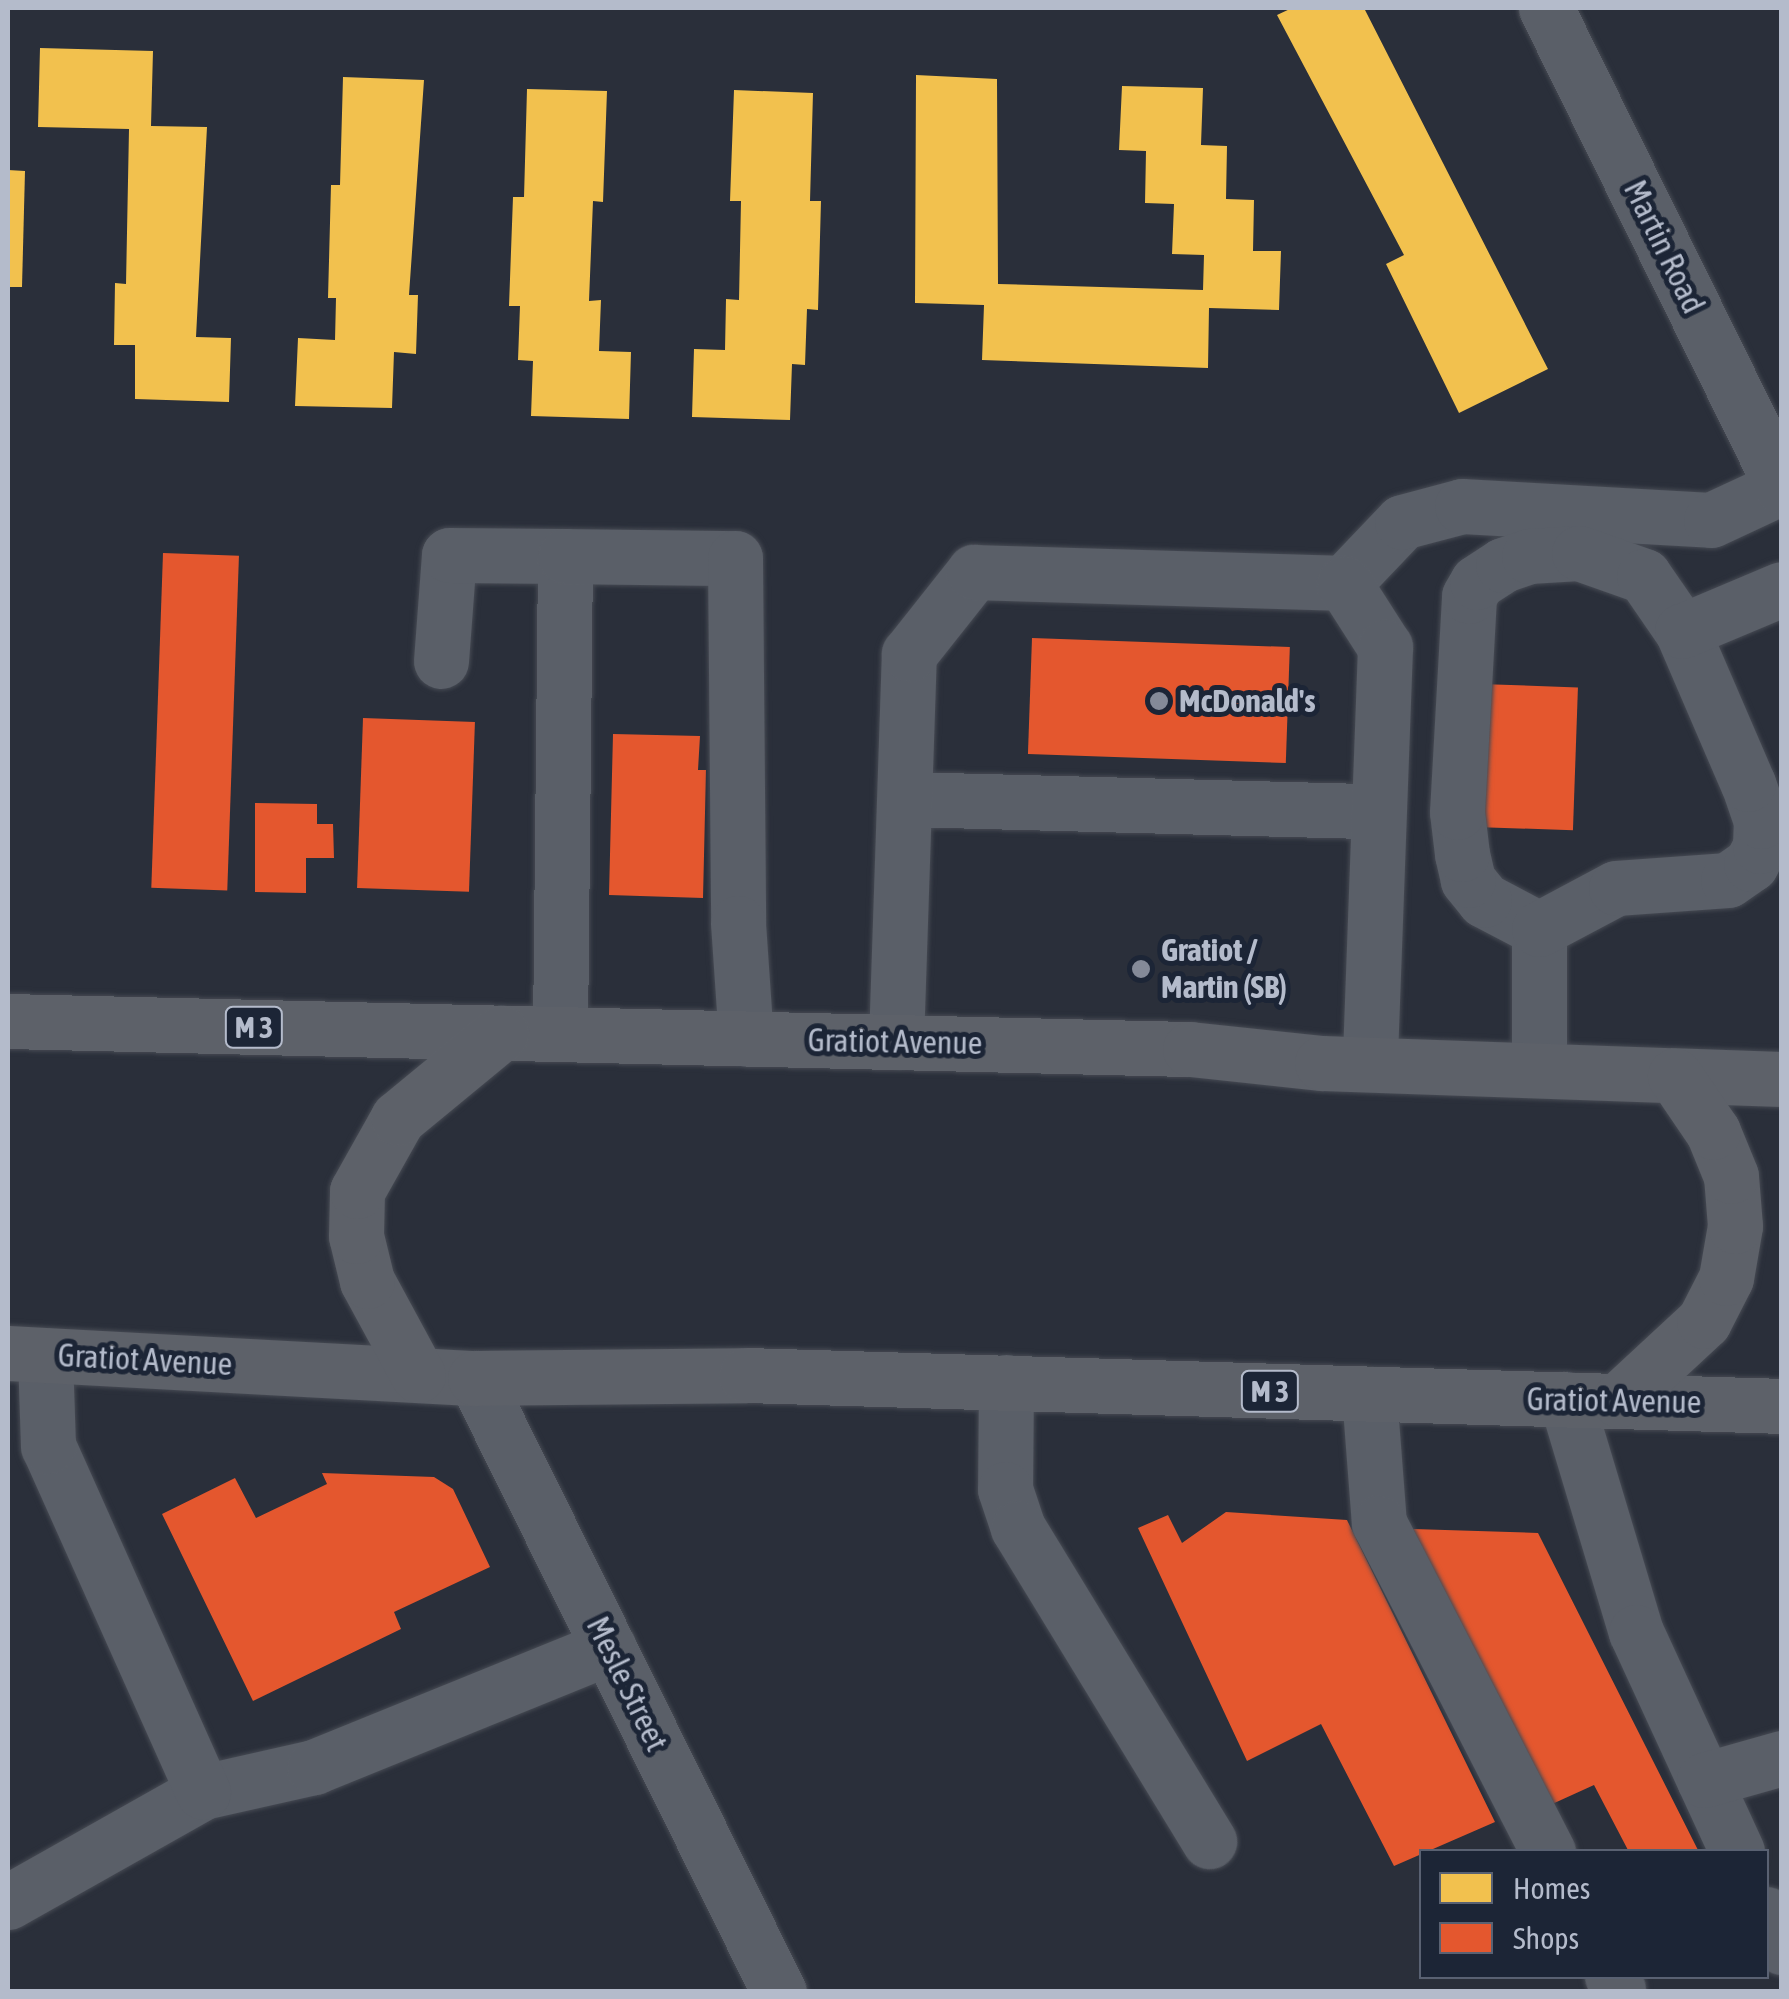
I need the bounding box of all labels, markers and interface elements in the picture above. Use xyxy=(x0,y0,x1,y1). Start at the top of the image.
street label: Martin Road xyxy=(1615,174,1713,320)
place label: McDonald's xyxy=(1179,682,1316,720)
marker: McDonald's xyxy=(1148,690,1170,712)
place label: Gratiot / Martin (SB) xyxy=(1161,932,1287,1007)
marker: Gratiot / Martin (SB) xyxy=(1130,958,1152,980)
road number: M 3 xyxy=(224,1002,284,1052)
street label: Gratiot Avenue xyxy=(807,1021,983,1063)
street label: Gratiot Avenue xyxy=(57,1336,233,1384)
road number: M 3 xyxy=(1240,1366,1300,1416)
street label: Gratiot Avenue xyxy=(1526,1380,1702,1422)
street label: Mesle Street xyxy=(578,1611,676,1757)
legend xyxy=(1419,1849,1769,1979)
text: Homes xyxy=(1513,1871,1590,1905)
text: Shops xyxy=(1513,1921,1579,1955)

